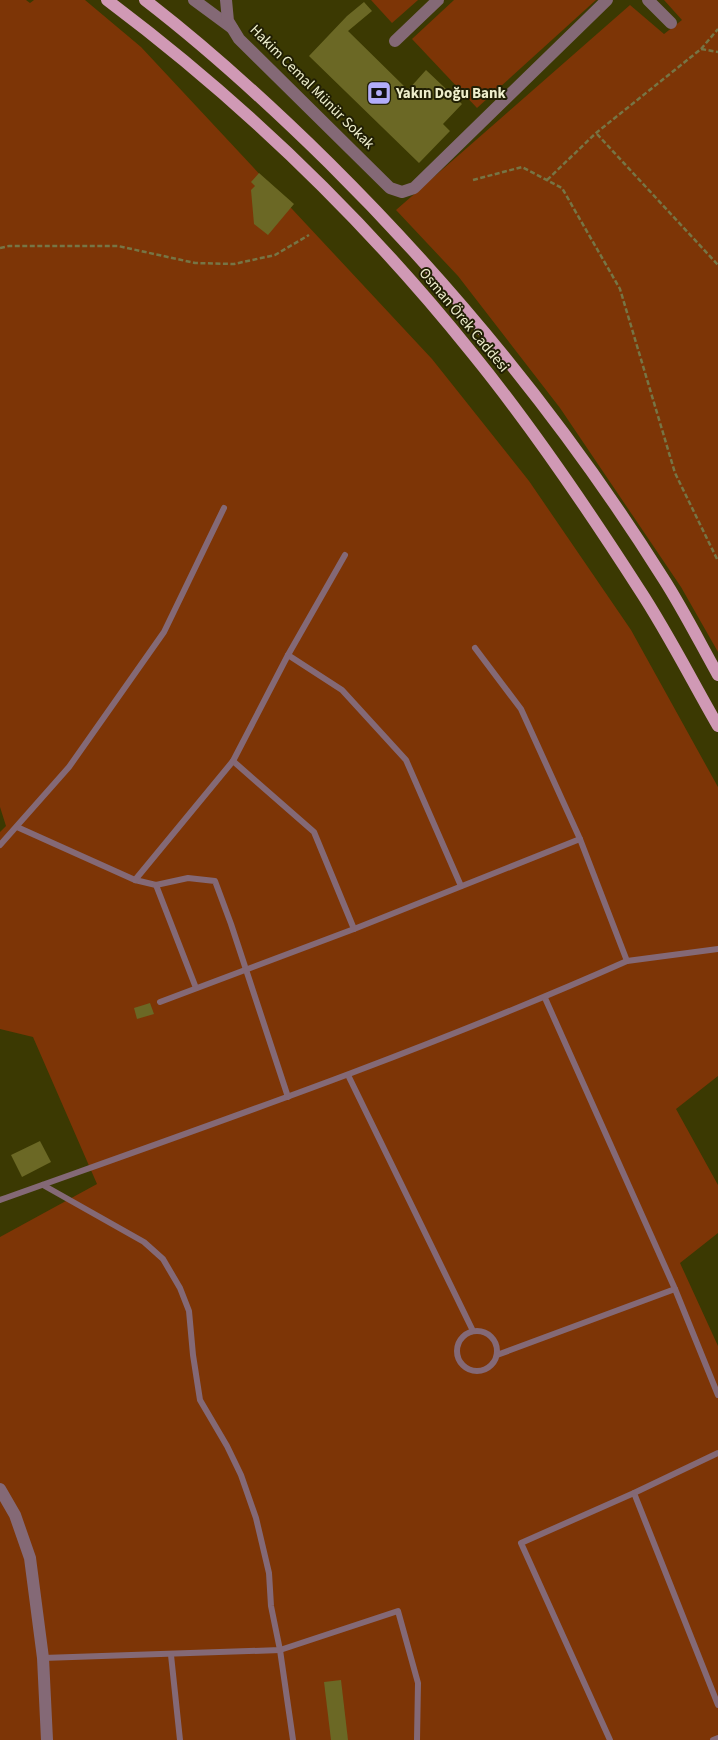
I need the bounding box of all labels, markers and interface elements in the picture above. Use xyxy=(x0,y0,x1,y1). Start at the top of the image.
street label: Hakim Cemal Münür Sokak xyxy=(245,20,379,154)
bank icon: Yakın Doğu Bank xyxy=(366,80,392,106)
place label: Yakın Doğu Bank xyxy=(395,83,507,104)
street label: Osman Örek Caddesi xyxy=(414,263,514,377)

